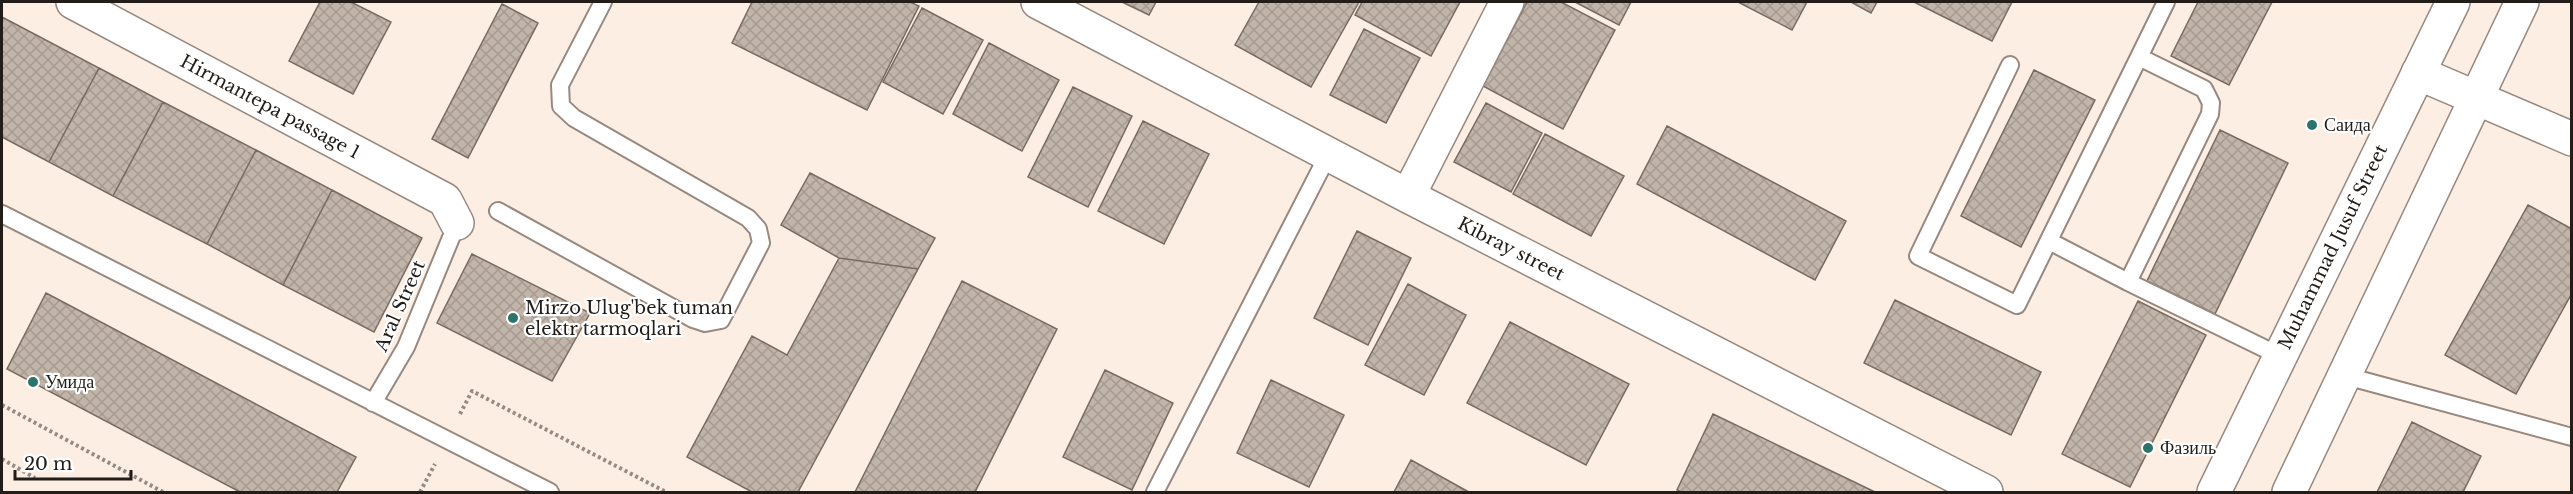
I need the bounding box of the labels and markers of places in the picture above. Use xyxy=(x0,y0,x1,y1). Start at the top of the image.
place label: Саида xyxy=(2324,114,2371,136)
marker: Саида xyxy=(2305,118,2319,132)
place label: Mirzo Ulug'bek tuman elektr tarmoqlari xyxy=(525,297,733,340)
marker: Mirzo Ulug'bek tuman elektr tarmoqlari xyxy=(506,311,520,325)
place label: Умида xyxy=(45,371,94,393)
marker: Умида xyxy=(26,375,40,389)
place label: Фазиль xyxy=(2160,437,2216,459)
marker: Фазиль xyxy=(2141,441,2155,455)

